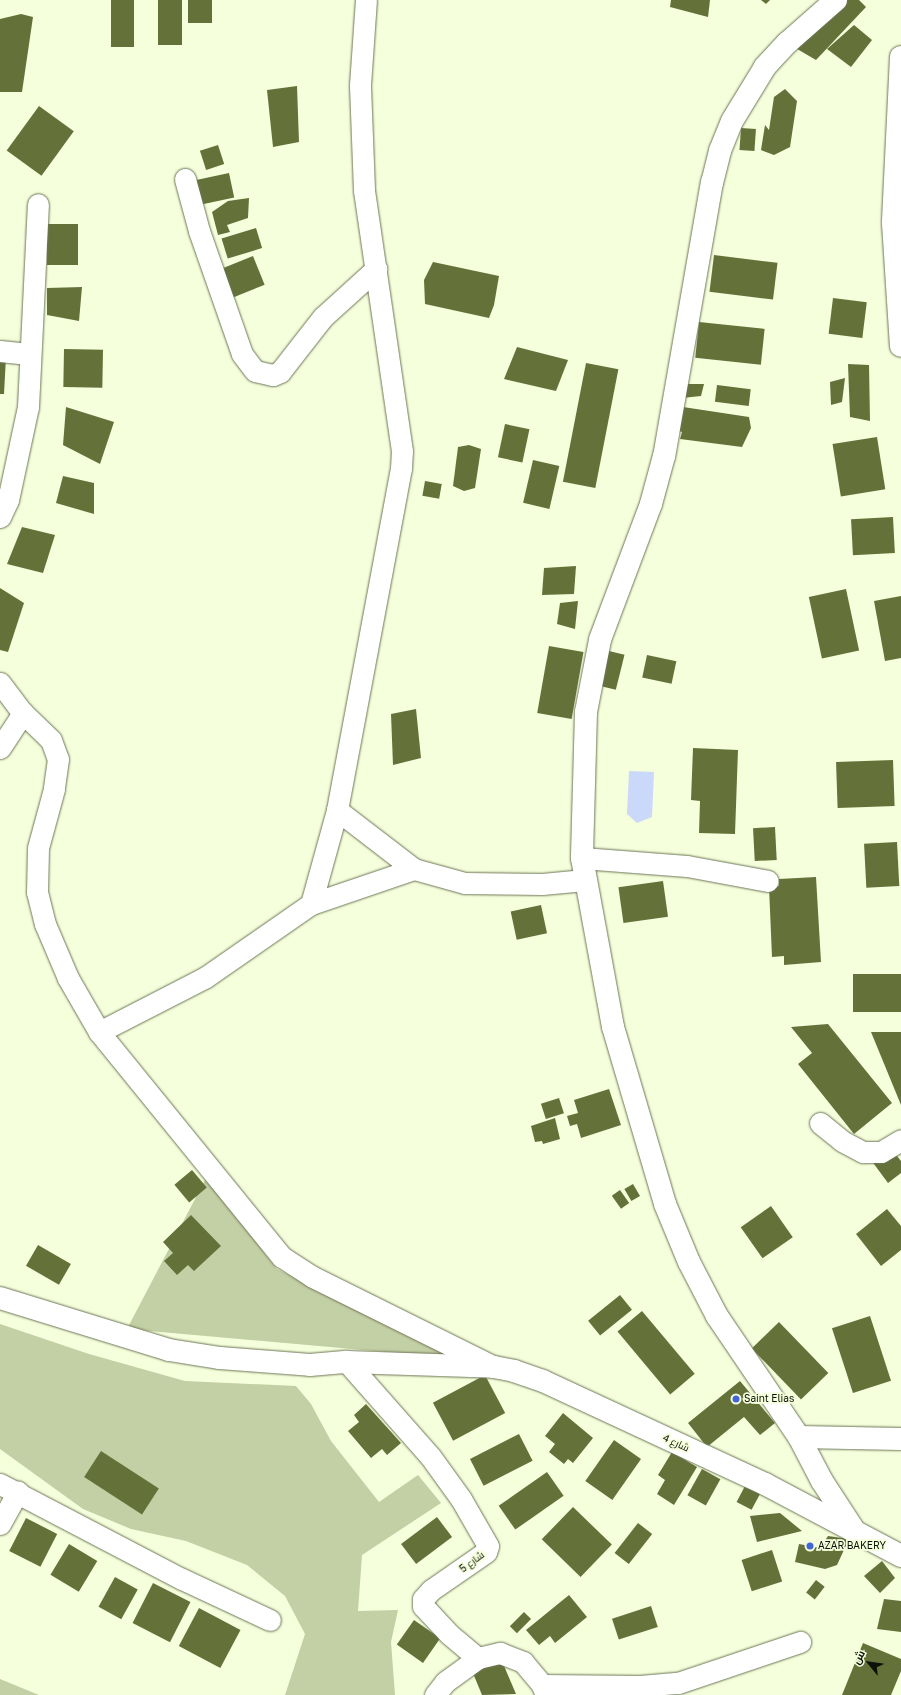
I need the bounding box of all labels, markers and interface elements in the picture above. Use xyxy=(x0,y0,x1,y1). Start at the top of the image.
place label: Saint Elias xyxy=(744,1393,794,1405)
marker: Saint Elias xyxy=(731,1394,741,1404)
street label: شارع 4 xyxy=(661,1432,691,1454)
place label: AZAR BAKERY xyxy=(818,1540,886,1552)
marker: AZAR BAKERY xyxy=(805,1541,815,1551)
street label: شارع 5 xyxy=(457,1549,487,1575)
north arrow xyxy=(849,1643,889,1683)
text: ش xyxy=(849,1648,867,1666)

